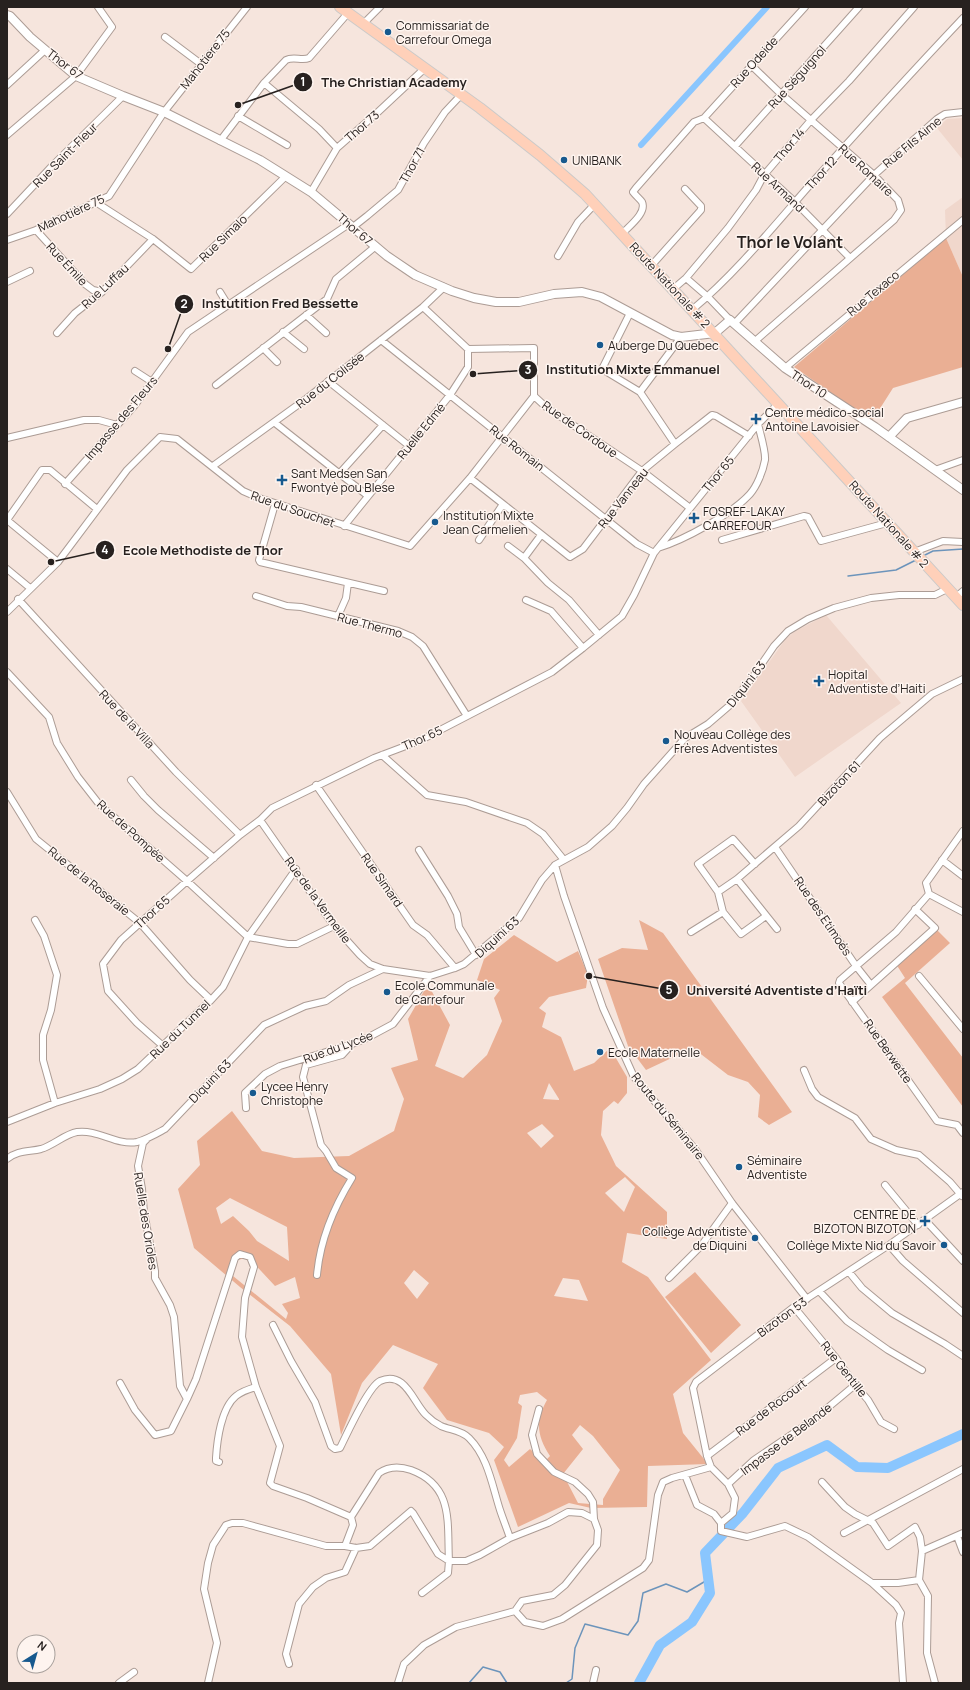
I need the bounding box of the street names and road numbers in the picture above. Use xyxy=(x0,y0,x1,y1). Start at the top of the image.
street label: Mahotiere 75 xyxy=(176,25,234,93)
street label: Rue Odeide xyxy=(726,33,782,91)
street label: Rue Séguignol xyxy=(764,42,830,112)
street label: Thor 67 xyxy=(43,45,87,83)
street label: Thor 73 xyxy=(341,106,383,146)
street label: Rue Fils Aime xyxy=(879,112,945,172)
street label: Rue Saint-Fleur xyxy=(29,118,102,191)
street label: Thor 14 xyxy=(770,124,808,166)
street label: Rue Romaire xyxy=(835,140,897,200)
street label: Thor 71 xyxy=(395,144,429,186)
street label: Thor 12 xyxy=(801,152,841,193)
street label: Rue Armand xyxy=(748,158,808,216)
street label: Mahotière 75 xyxy=(35,190,107,236)
street label: Thor 67 xyxy=(334,209,376,249)
street label: Rue Simalo xyxy=(195,211,251,265)
street label: Route Nationale # 2 xyxy=(626,238,714,332)
street label: Rue Émile xyxy=(42,239,92,289)
street label: Rue Luffau xyxy=(78,260,132,312)
street label: Rue Texaco xyxy=(843,266,903,320)
street label: Rue du Colisée xyxy=(292,348,368,412)
street label: Thor 10 xyxy=(788,366,830,402)
street label: Impasse des Fleurs xyxy=(81,372,161,464)
street label: Rue de Cordoue xyxy=(539,397,621,461)
street label: Ruelle Edmé xyxy=(393,399,449,463)
street label: Rue Romain xyxy=(486,421,548,475)
street label: Thor 65 xyxy=(698,452,738,496)
street label: Rue Vanneau xyxy=(594,464,652,532)
street label: Route Nationale # 2 xyxy=(845,477,933,571)
street label: Rue du Souchet xyxy=(249,487,338,531)
street label: Rue Thermo xyxy=(335,608,405,642)
street label: Diquini 63 xyxy=(723,657,769,711)
street label: Rue de la Villa xyxy=(95,686,159,752)
street label: Thor 65 xyxy=(399,722,445,754)
street label: Bizoton 61 xyxy=(814,757,864,809)
street label: Rue de Pompée xyxy=(93,796,169,866)
street label: Rue de la Roseraie xyxy=(44,843,134,919)
street label: Rue Simard xyxy=(357,850,407,910)
street label: Rue de la Vermeille xyxy=(281,853,355,947)
street label: Rue des Etimoés xyxy=(790,873,856,959)
street label: Thor 65 xyxy=(131,891,174,933)
street label: Diquini 63 xyxy=(471,913,523,961)
street label: Rue du Tunnel xyxy=(146,996,214,1062)
street label: Rue Berwette xyxy=(860,1016,916,1086)
street label: Rue du Lycée xyxy=(301,1027,375,1067)
street label: Diquini 63 xyxy=(185,1056,235,1106)
street label: Route du Séminaire xyxy=(628,1069,708,1163)
street label: Ruelle des Orioles xyxy=(130,1171,162,1271)
street label: Bizoton 53 xyxy=(754,1293,810,1341)
street label: Rue Gentille xyxy=(817,1337,871,1401)
street label: Rue de Rocourt xyxy=(732,1374,810,1439)
street label: Impasse de Belande xyxy=(737,1399,835,1479)

